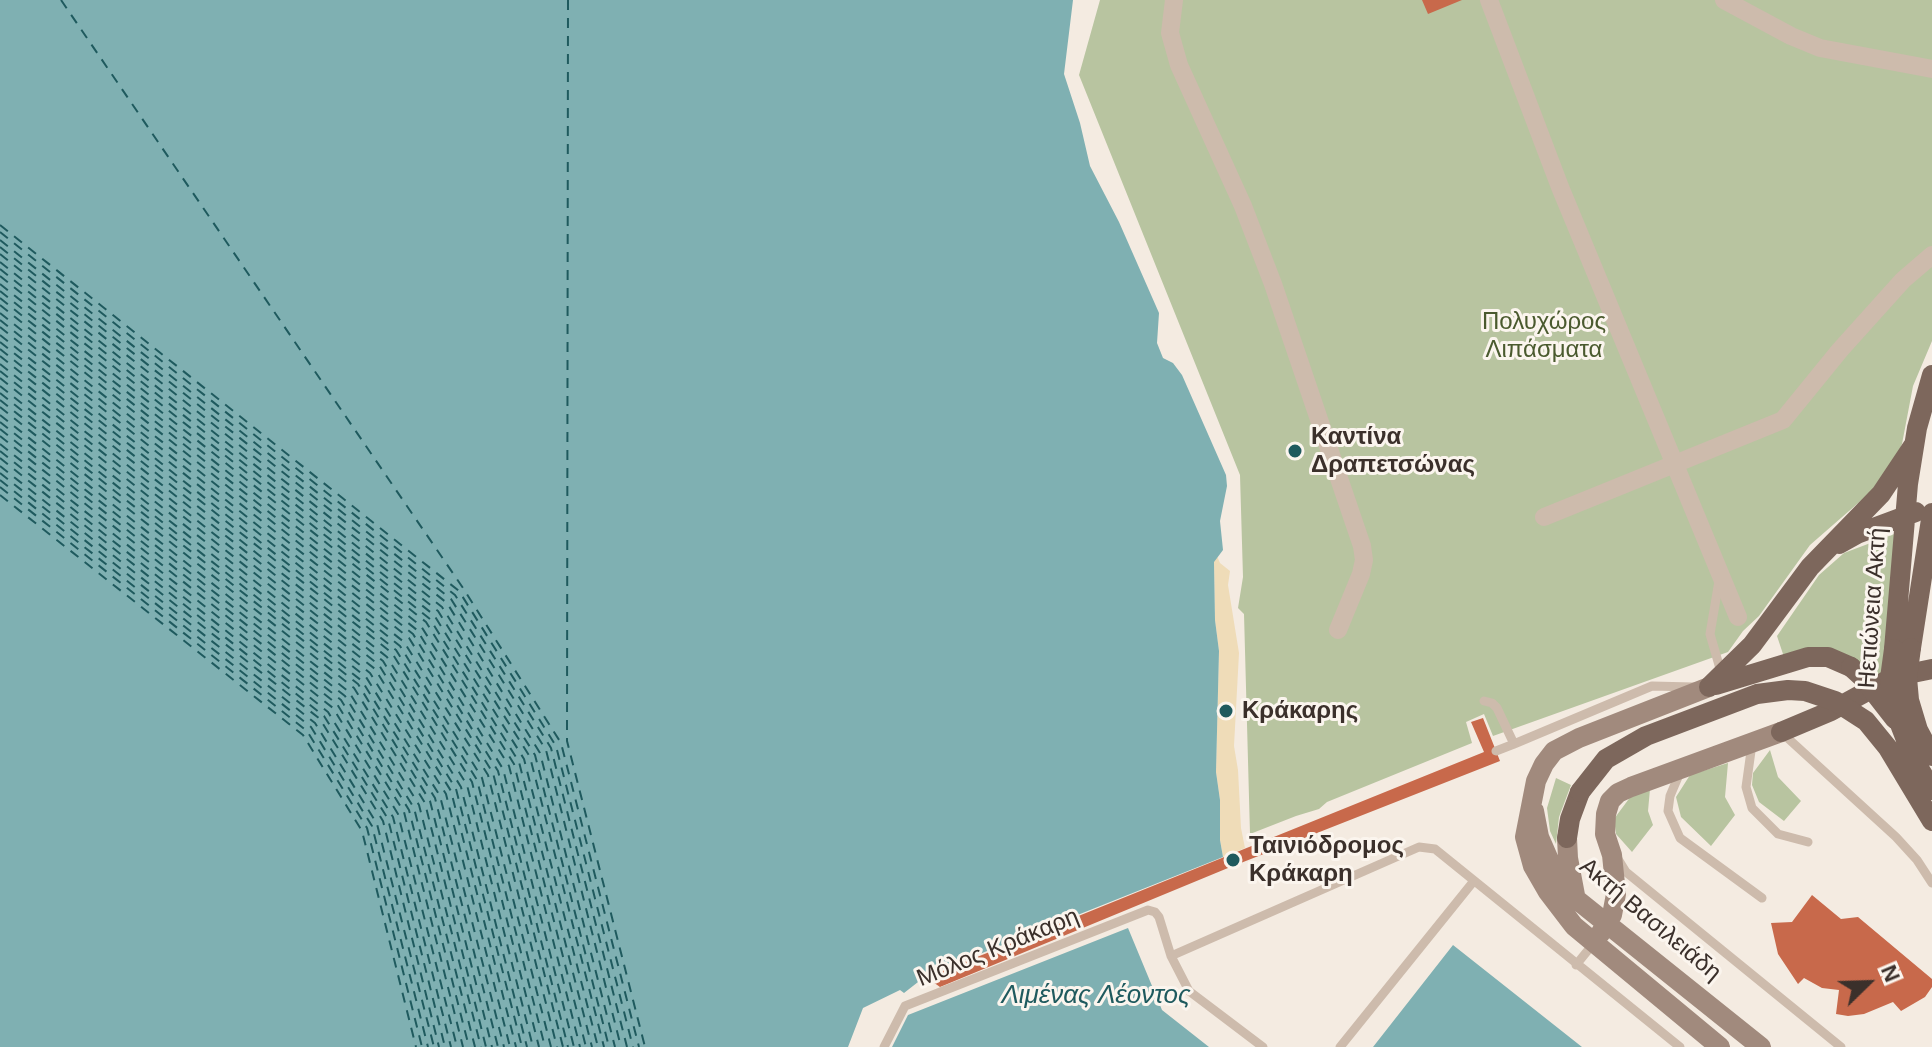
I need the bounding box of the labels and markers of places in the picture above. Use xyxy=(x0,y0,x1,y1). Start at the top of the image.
place label: Καντίνα Δραπετσώνας xyxy=(1311,423,1475,479)
marker: Καντίνα Δραπετσώνας xyxy=(1286,442,1304,460)
place label: Κράκαρης xyxy=(1242,697,1358,725)
marker: Κράκαρης xyxy=(1217,702,1235,720)
place label: Ταινιόδρομος Κράκαρη xyxy=(1249,832,1404,888)
marker: Ταινιόδρομος Κράκαρη xyxy=(1224,851,1242,869)

